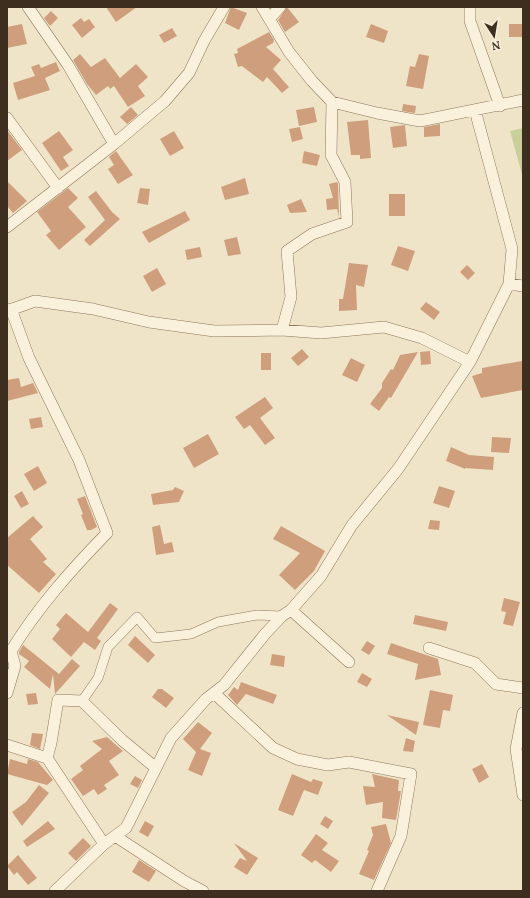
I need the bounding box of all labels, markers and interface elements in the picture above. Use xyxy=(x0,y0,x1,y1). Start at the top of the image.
north arrow xyxy=(474,16,514,56)
text: N xyxy=(490,38,502,54)

